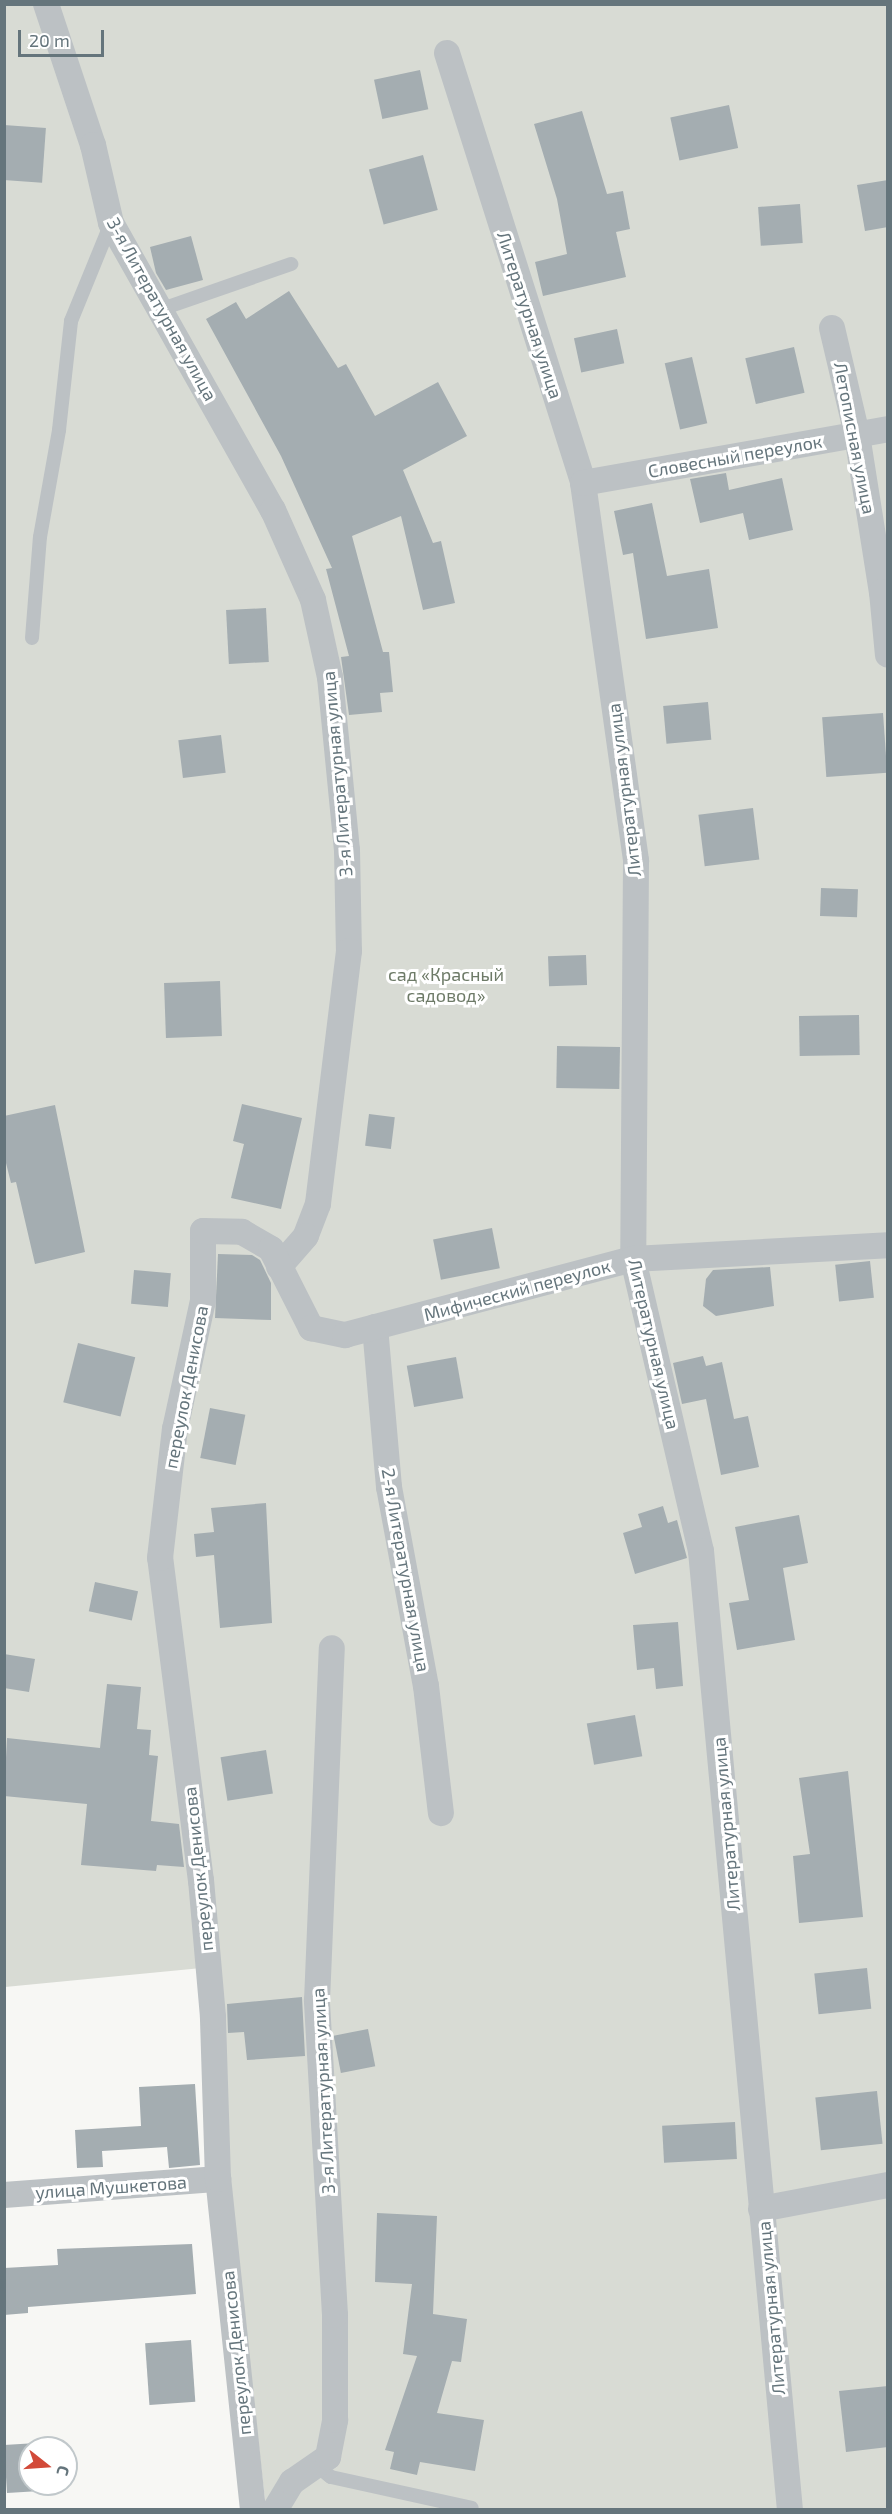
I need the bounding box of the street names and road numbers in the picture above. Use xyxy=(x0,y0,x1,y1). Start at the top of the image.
street label: 3-я Литературная улица xyxy=(103,214,221,404)
street label: Литературная улица xyxy=(493,229,567,401)
street label: Летописная улица xyxy=(830,360,880,516)
street label: Словесный переулок xyxy=(646,430,824,482)
street label: 3-я Литературная улица xyxy=(317,670,357,878)
street label: Литературная улица xyxy=(603,702,645,878)
street label: Мифический переулок xyxy=(421,1255,613,1325)
street label: Литературная улица xyxy=(624,1257,684,1431)
street label: переулок Денисова xyxy=(160,1304,212,1470)
street label: 2-я Литературная улица xyxy=(377,1466,435,1674)
street label: Литературная улица xyxy=(708,1736,744,1912)
street label: переулок Денисова xyxy=(179,1786,217,1952)
street label: 3-я Литературная улица xyxy=(307,1987,339,2195)
street label: улица Мушкетова xyxy=(34,2171,188,2203)
street label: Литературная улица xyxy=(753,2220,789,2396)
street label: переулок Денисова xyxy=(217,2270,255,2436)

